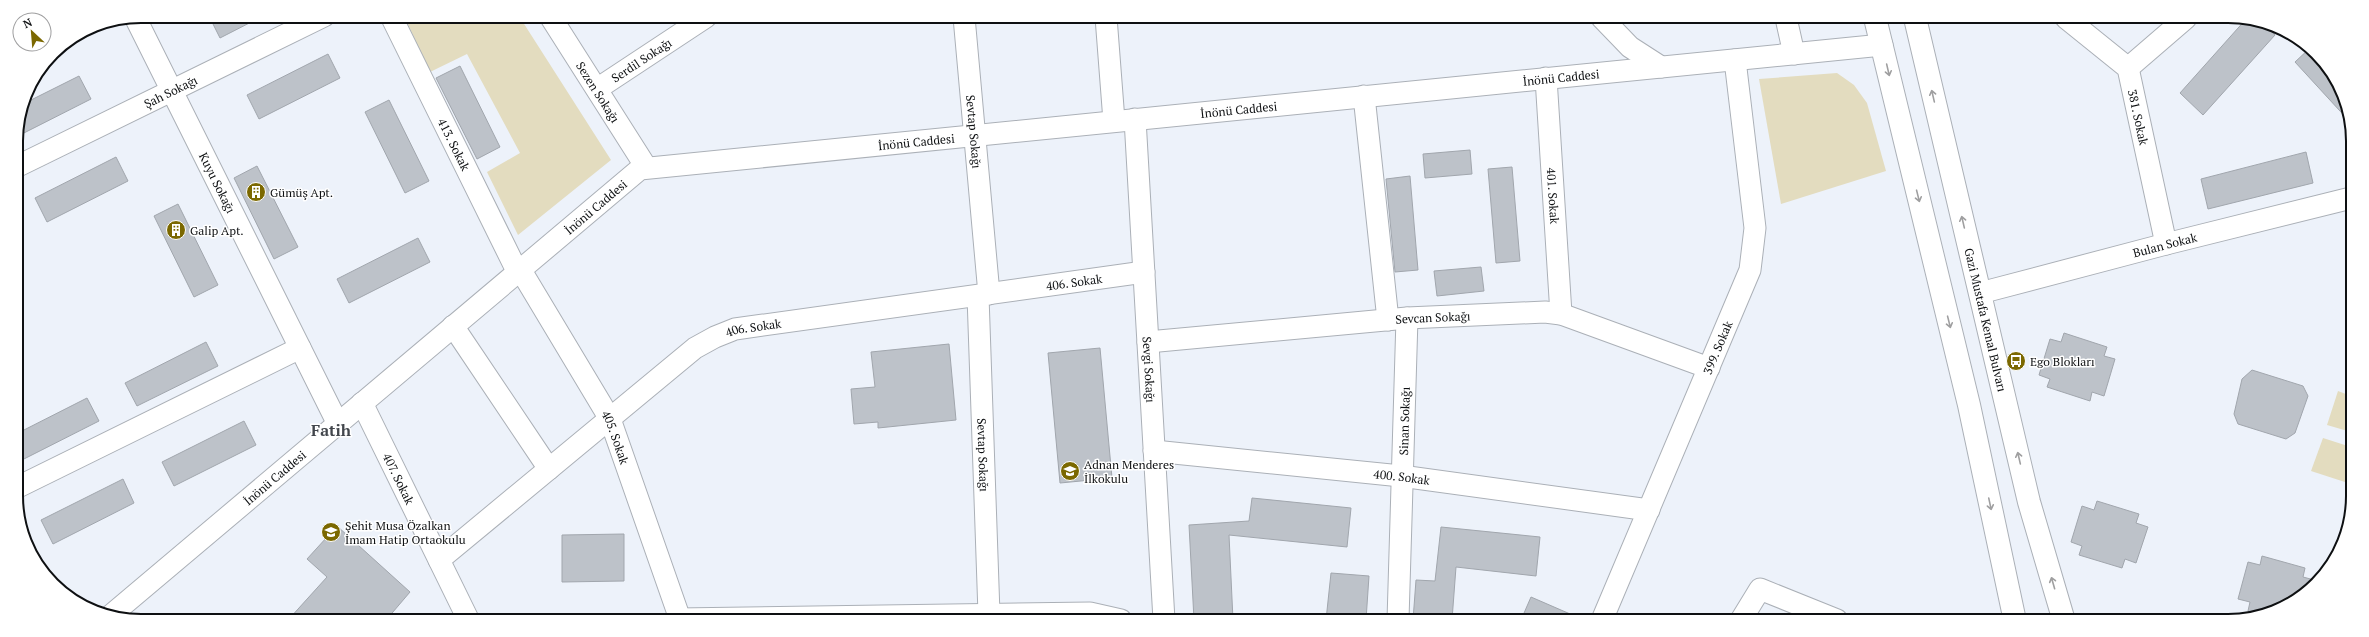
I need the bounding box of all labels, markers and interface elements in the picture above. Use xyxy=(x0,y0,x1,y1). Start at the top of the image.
north arrow xyxy=(12,12,52,52)
text: N xyxy=(21,15,35,31)
street label: Serdil Sokağı xyxy=(608,34,675,85)
street label: Sezen Sokağı xyxy=(573,59,623,126)
one-way arrow xyxy=(1884,63,1892,76)
street label: İnönü Caddesi xyxy=(1522,66,1601,88)
street label: Şah Sokağı xyxy=(141,72,200,111)
street label: 381. Sokak xyxy=(2125,88,2152,147)
one-way arrow xyxy=(1929,90,1937,103)
street label: Sevtap Sokağı xyxy=(964,94,985,169)
street label: İnönü Caddesi xyxy=(1200,98,1278,121)
street label: 413. Sokak xyxy=(435,116,474,174)
street label: İnönü Caddesi xyxy=(877,130,956,153)
street label: Kuyu Sokağı xyxy=(196,150,239,216)
street label: 401. Sokak xyxy=(1544,167,1563,225)
street label: İnönü Caddesi xyxy=(561,176,630,237)
building icon: Gümüş Apt. xyxy=(245,181,267,203)
place label: Gümüş Apt. xyxy=(270,185,333,200)
one-way arrow xyxy=(1915,189,1922,202)
one-way arrow xyxy=(1959,216,1967,229)
building icon: Galip Apt. xyxy=(165,219,187,241)
place label: Galip Apt. xyxy=(190,223,244,238)
street label: Bulan Sokak xyxy=(2131,229,2199,260)
street label: Gazi Mustafa Kemal Bulvarı xyxy=(1962,246,2010,394)
street label: 406. Sokak xyxy=(1045,270,1104,293)
street label: Sevcan Sokağı xyxy=(1395,308,1471,327)
street label: 406. Sokak xyxy=(723,315,783,340)
one-way arrow xyxy=(1946,315,1953,328)
street label: 399. Sokak xyxy=(1699,318,1736,376)
street label: Sevgi Sokağı xyxy=(1140,336,1159,403)
bus stop icon: Ego Blokları xyxy=(2005,350,2027,372)
place label: Ego Blokları xyxy=(2030,354,2095,369)
street label: Sinan Sokağı xyxy=(1395,386,1412,456)
street label: 405. Sokak xyxy=(599,407,633,467)
street label: Sevtap Sokağı xyxy=(975,418,992,492)
district label: Fatih xyxy=(311,419,352,441)
street label: İnönü Caddesi xyxy=(240,447,309,508)
street label: 407. Sokak xyxy=(380,450,418,507)
one-way arrow xyxy=(2014,452,2022,465)
place label: Adnan Menderes İlkokulu xyxy=(1084,457,1174,486)
school or university icon: Adnan Menderes İlkokulu xyxy=(1059,460,1081,482)
street label: 400. Sokak xyxy=(1373,466,1432,487)
one-way arrow xyxy=(1987,497,1995,510)
place label: Şehit Musa Özalkan İmam Hatip Ortaokulu xyxy=(345,518,466,547)
school or university icon: Şehit Musa Özalkan İmam Hatip Ortaokulu xyxy=(320,521,342,543)
one-way arrow xyxy=(2049,577,2056,590)

